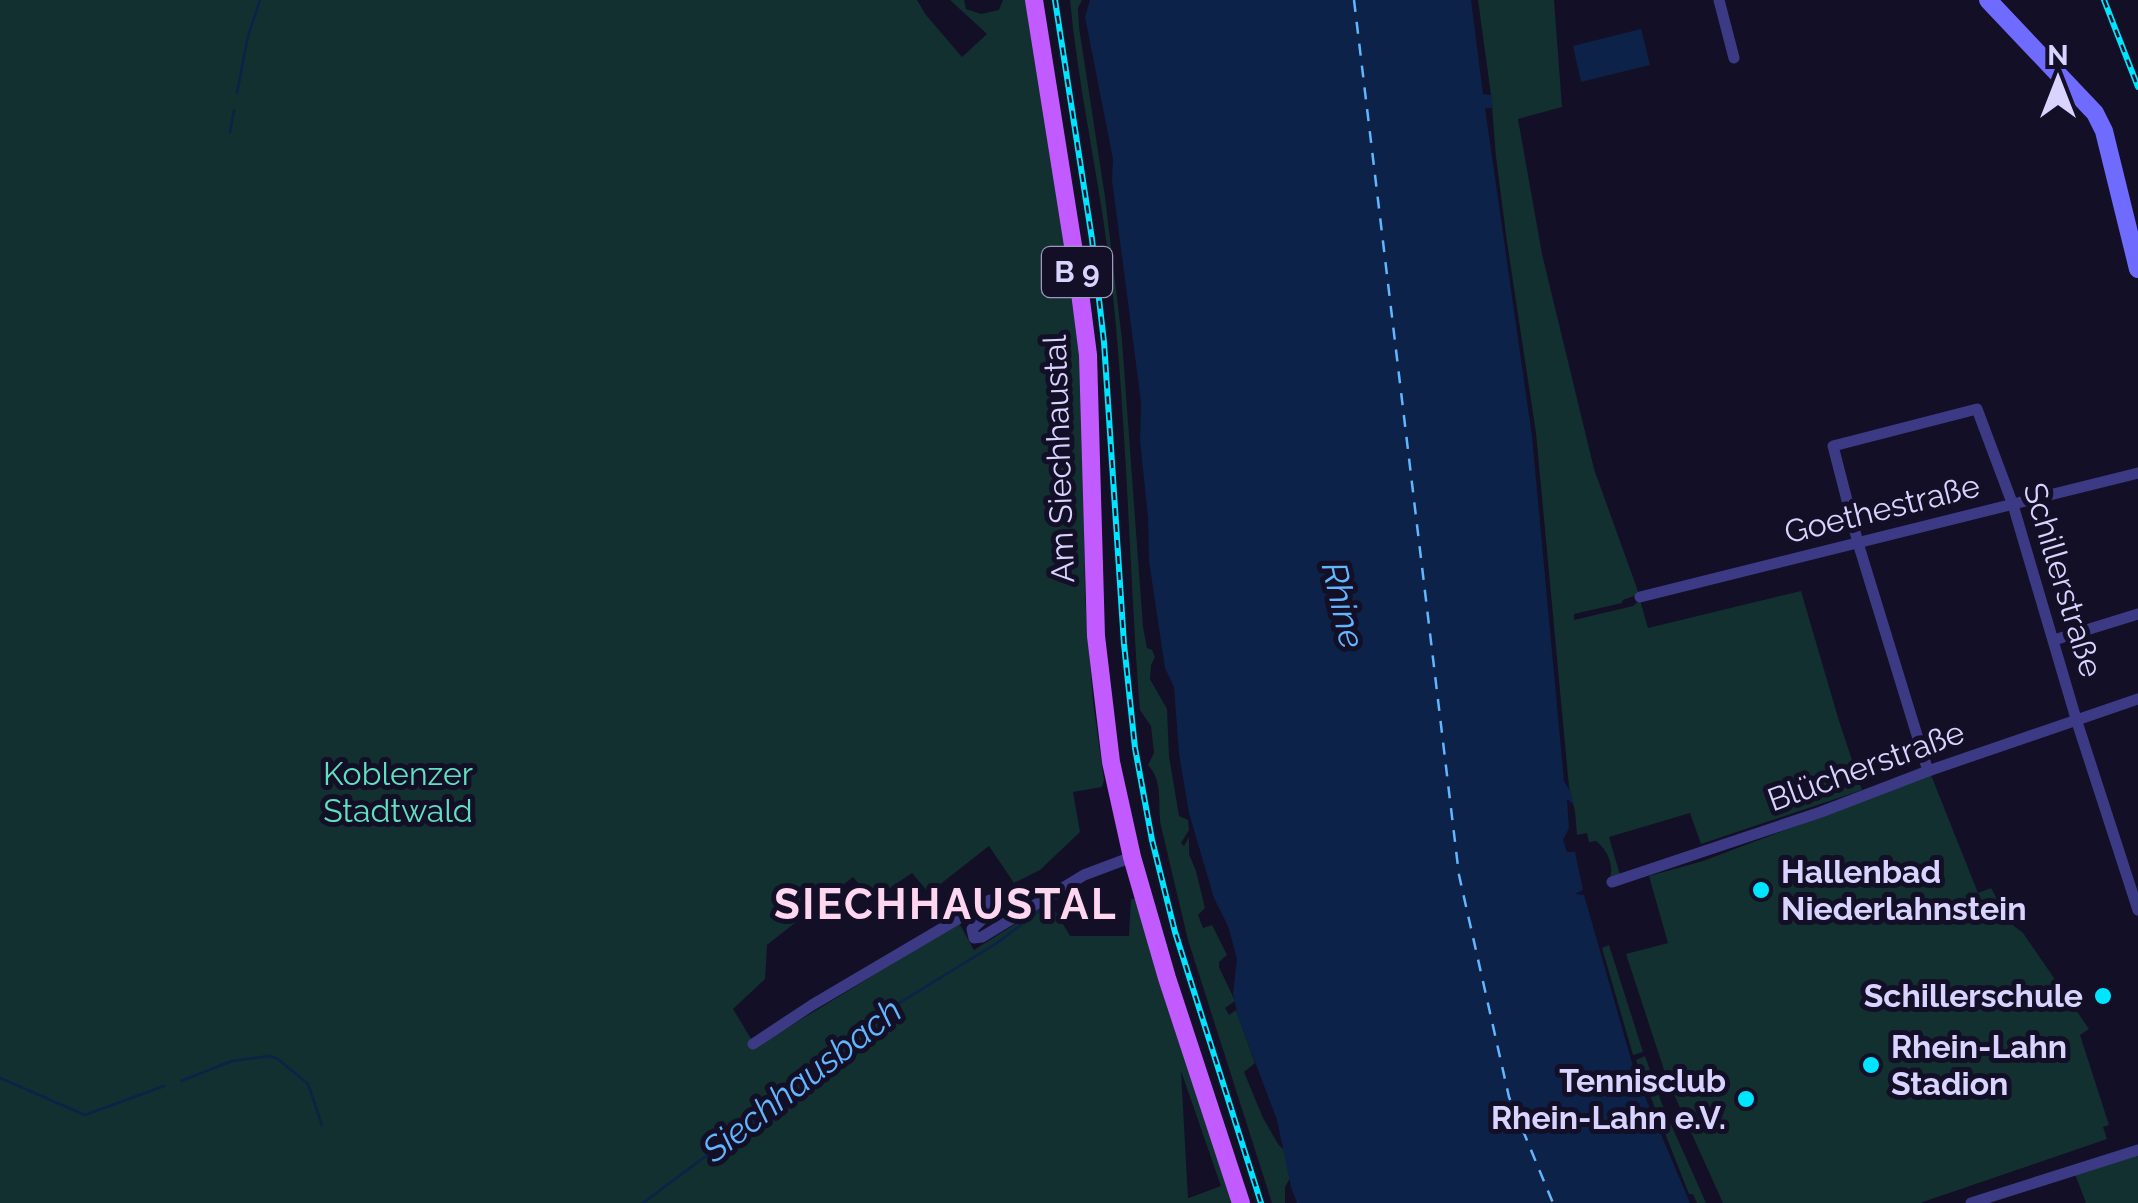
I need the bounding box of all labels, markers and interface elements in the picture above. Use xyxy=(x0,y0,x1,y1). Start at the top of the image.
north arrow xyxy=(2008,30,2108,130)
text: N xyxy=(2047,39,2069,72)
road number: B 9 xyxy=(1042,247,1112,297)
street label: Am Siechhaustal xyxy=(1036,334,1081,584)
street label: Goethestraße xyxy=(1780,466,1983,551)
street label: Schillerstraße xyxy=(2016,478,2111,681)
water label: Rhine xyxy=(1314,558,1373,652)
street label: Blücherstraße xyxy=(1762,713,1969,818)
park label: Koblenzer Stadtwald xyxy=(323,755,473,829)
place label: Hallenbad Niederlahnstein xyxy=(1781,853,2027,927)
marker: Hallenbad Niederlahnstein xyxy=(1750,879,1772,901)
district label: SIECHHAUSTAL xyxy=(774,880,1118,929)
place label: Schillerschule xyxy=(1864,977,2083,1014)
marker: Schillerschule xyxy=(2092,985,2114,1007)
water label: Siechhausbach xyxy=(693,989,909,1171)
place label: Rhein-Lahn Stadion xyxy=(1891,1028,2067,1102)
marker: Rhein-Lahn Stadion xyxy=(1860,1054,1882,1076)
place label: Tennisclub Rhein-Lahn e.V. xyxy=(1491,1062,1726,1136)
marker: Tennisclub Rhein-Lahn e.V. xyxy=(1735,1088,1757,1110)

